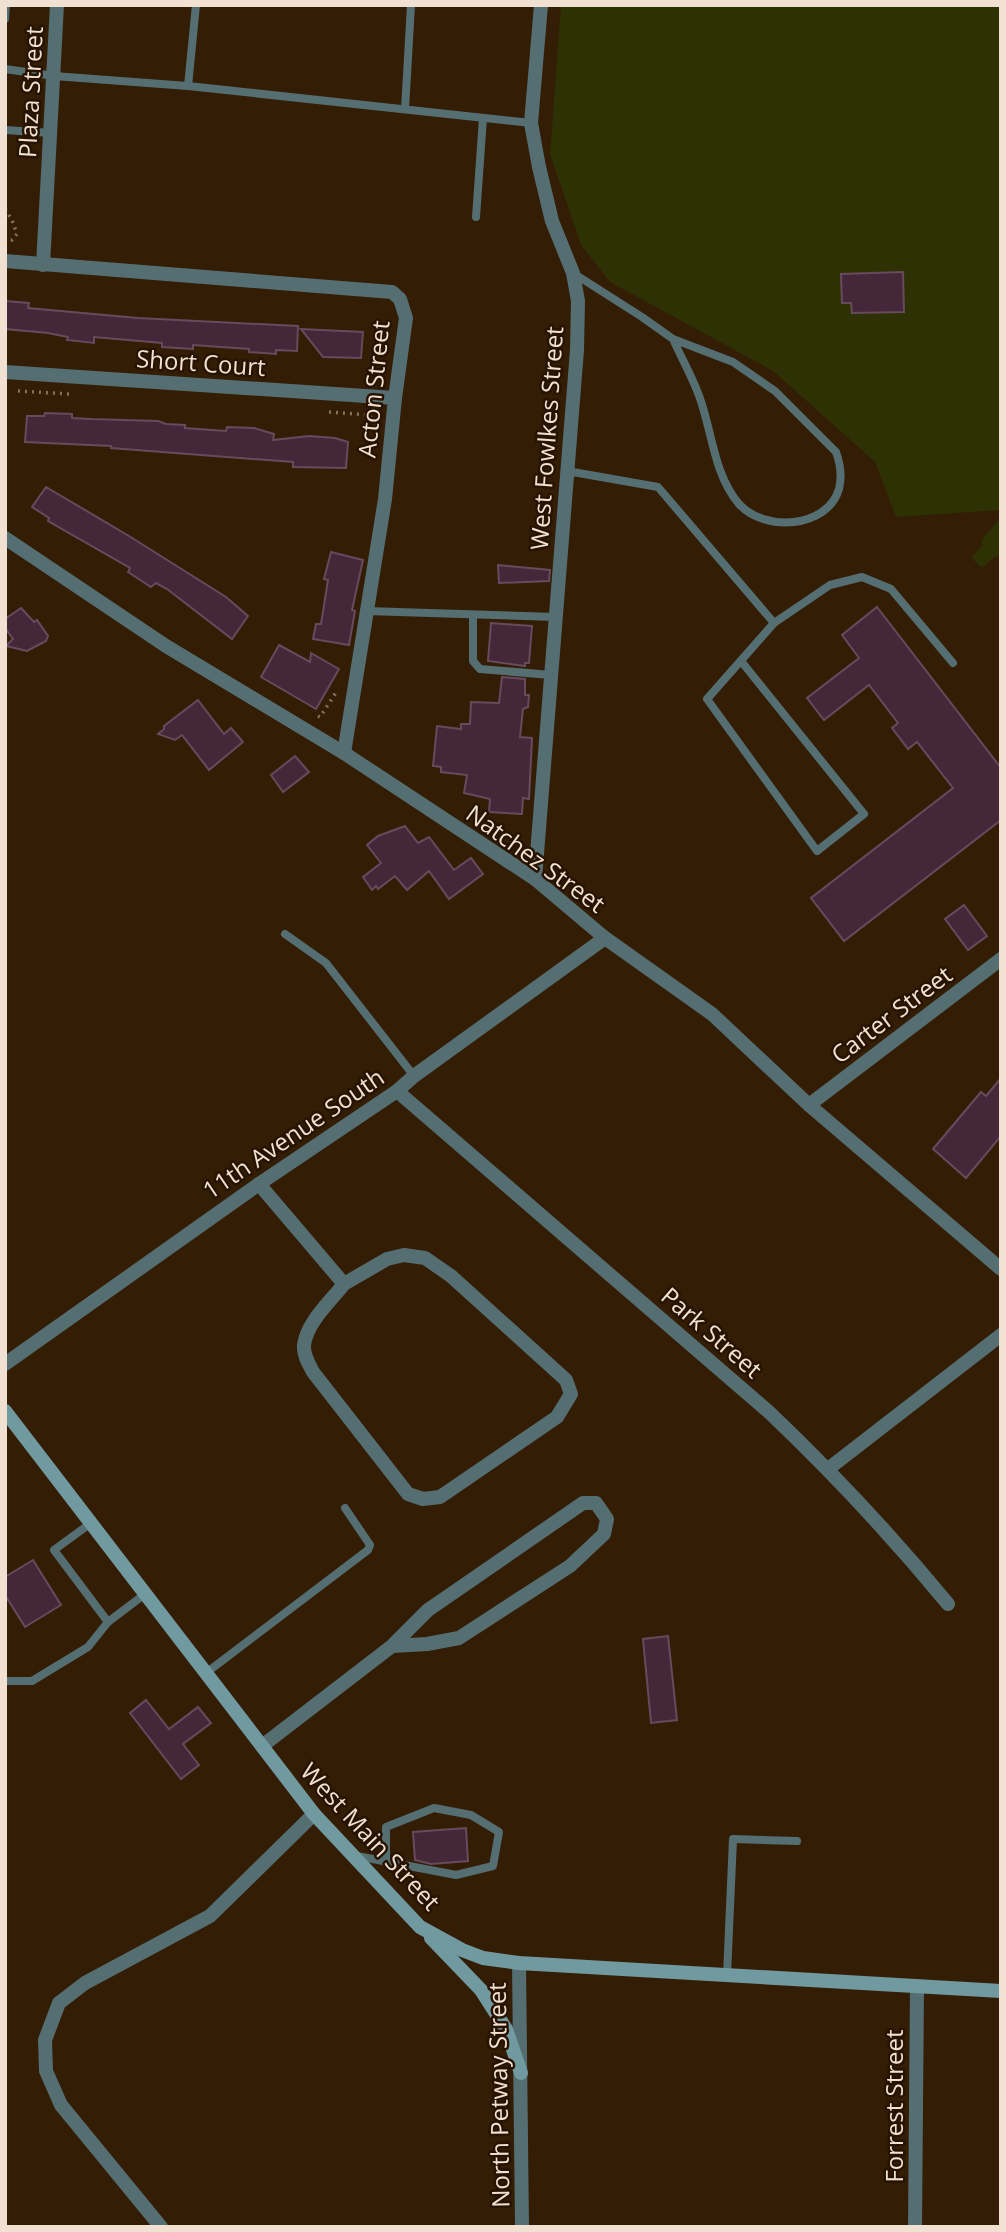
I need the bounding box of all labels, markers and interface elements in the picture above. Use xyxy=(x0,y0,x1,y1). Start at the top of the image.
street label: Plaza Street xyxy=(10,25,50,159)
street label: Acton Street xyxy=(349,319,397,459)
street label: West Fowlkes Street xyxy=(522,325,570,551)
street label: Short Court xyxy=(135,341,267,383)
street label: Natchez Street xyxy=(460,796,612,920)
street label: Carter Street xyxy=(824,958,958,1070)
street label: 11th Avenue South xyxy=(196,1060,390,1206)
street label: Park Street xyxy=(655,1279,769,1385)
street label: West Main Street xyxy=(294,1755,448,1917)
street label: North Petway Street xyxy=(480,1982,516,2208)
street label: Forrest Street xyxy=(877,2029,910,2183)

